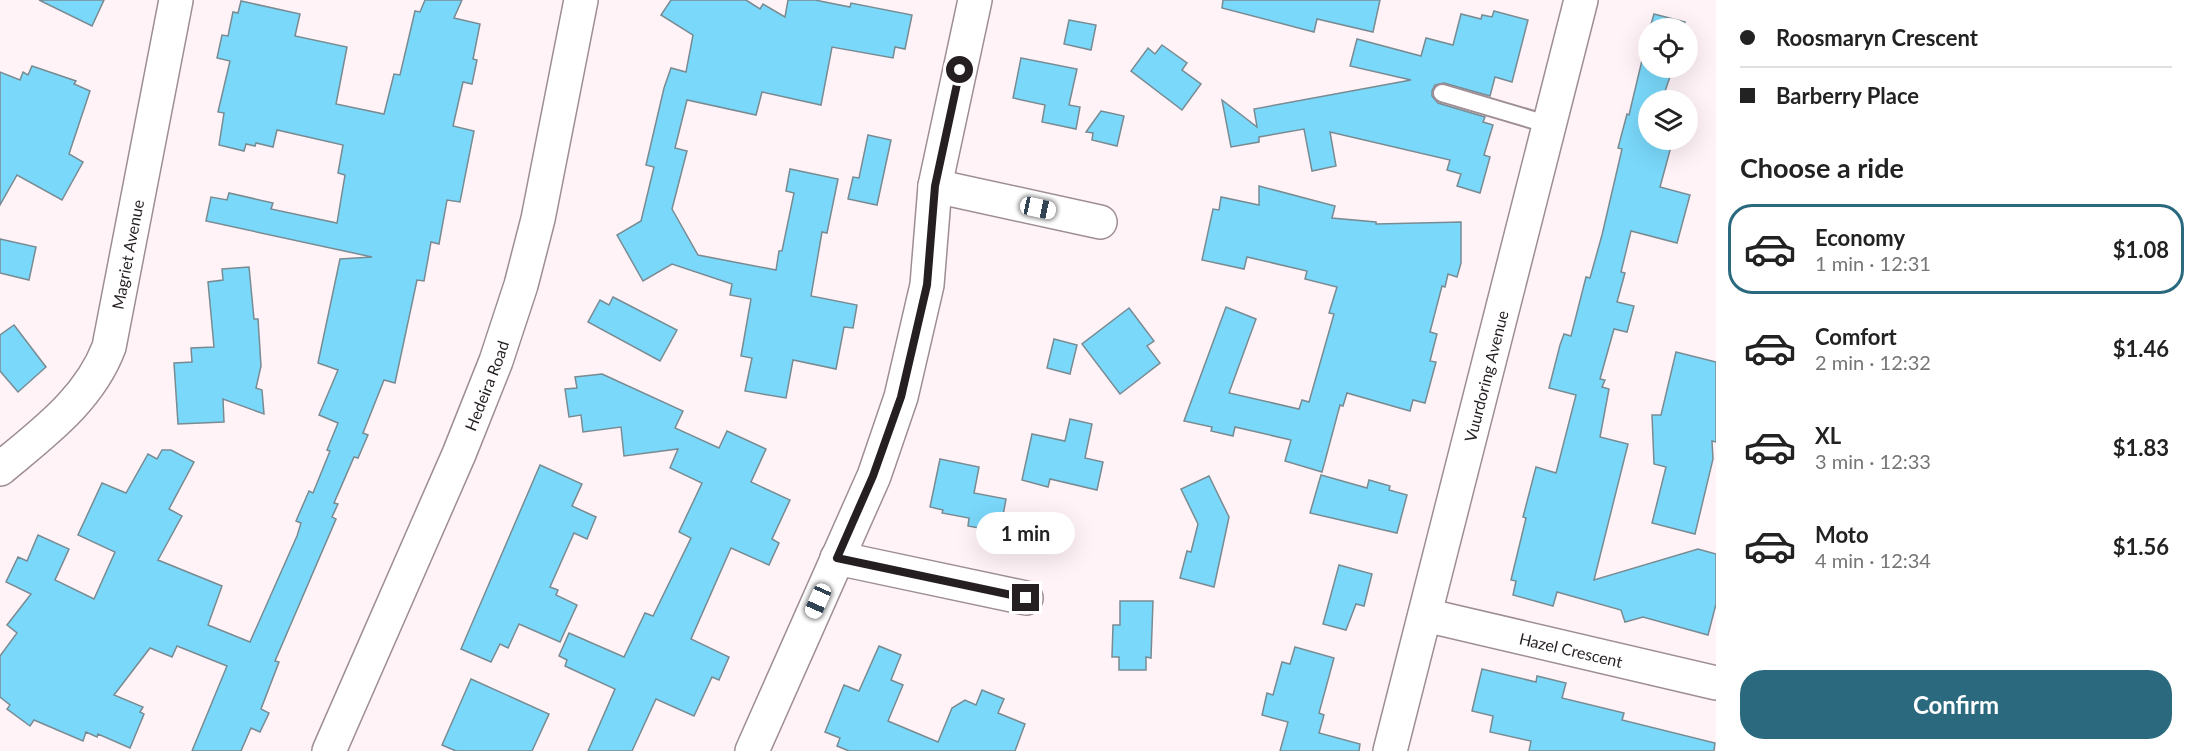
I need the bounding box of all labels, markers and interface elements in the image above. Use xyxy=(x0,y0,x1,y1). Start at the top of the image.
map controls xyxy=(1638,18,1698,150)
button: locate xyxy=(1638,18,1698,78)
text: Roosmaryn Crescent xyxy=(1776,24,1978,51)
route start xyxy=(946,56,973,83)
text: Barberry Place xyxy=(1776,82,1919,109)
button: layers xyxy=(1638,90,1698,150)
text: Choose a ride xyxy=(1740,151,1904,184)
car xyxy=(1019,195,1057,221)
street label: Magriet Avenue xyxy=(107,198,147,311)
icon: car xyxy=(1743,222,1797,276)
text: Economy xyxy=(1815,224,1905,251)
text: $1.08 xyxy=(2113,236,2169,263)
text: 1 min · 12:31 xyxy=(1815,251,1931,275)
street label: Vuurdoring Avenue xyxy=(1460,308,1511,444)
icon: car xyxy=(1743,321,1797,375)
text: Comfort xyxy=(1815,323,1897,350)
text: $1.46 xyxy=(2113,335,2169,362)
street label: Hedeira Road xyxy=(460,338,512,433)
text: 2 min · 12:32 xyxy=(1815,350,1931,374)
icon: car xyxy=(1743,420,1797,474)
text: XL xyxy=(1815,422,1841,449)
text: $1.83 xyxy=(2113,434,2169,461)
text: 3 min · 12:33 xyxy=(1815,449,1931,473)
callout: 1 min xyxy=(976,511,1076,553)
icon: car xyxy=(1743,519,1797,573)
text: 1 min xyxy=(1001,521,1050,545)
text: Moto xyxy=(1815,521,1869,548)
text: $1.56 xyxy=(2113,533,2169,560)
text: 4 min · 12:34 xyxy=(1815,548,1931,572)
car xyxy=(802,581,834,621)
route end xyxy=(1012,584,1039,611)
street label: Hazel Crescent xyxy=(1518,628,1625,670)
button: Confirm xyxy=(1740,670,2172,739)

